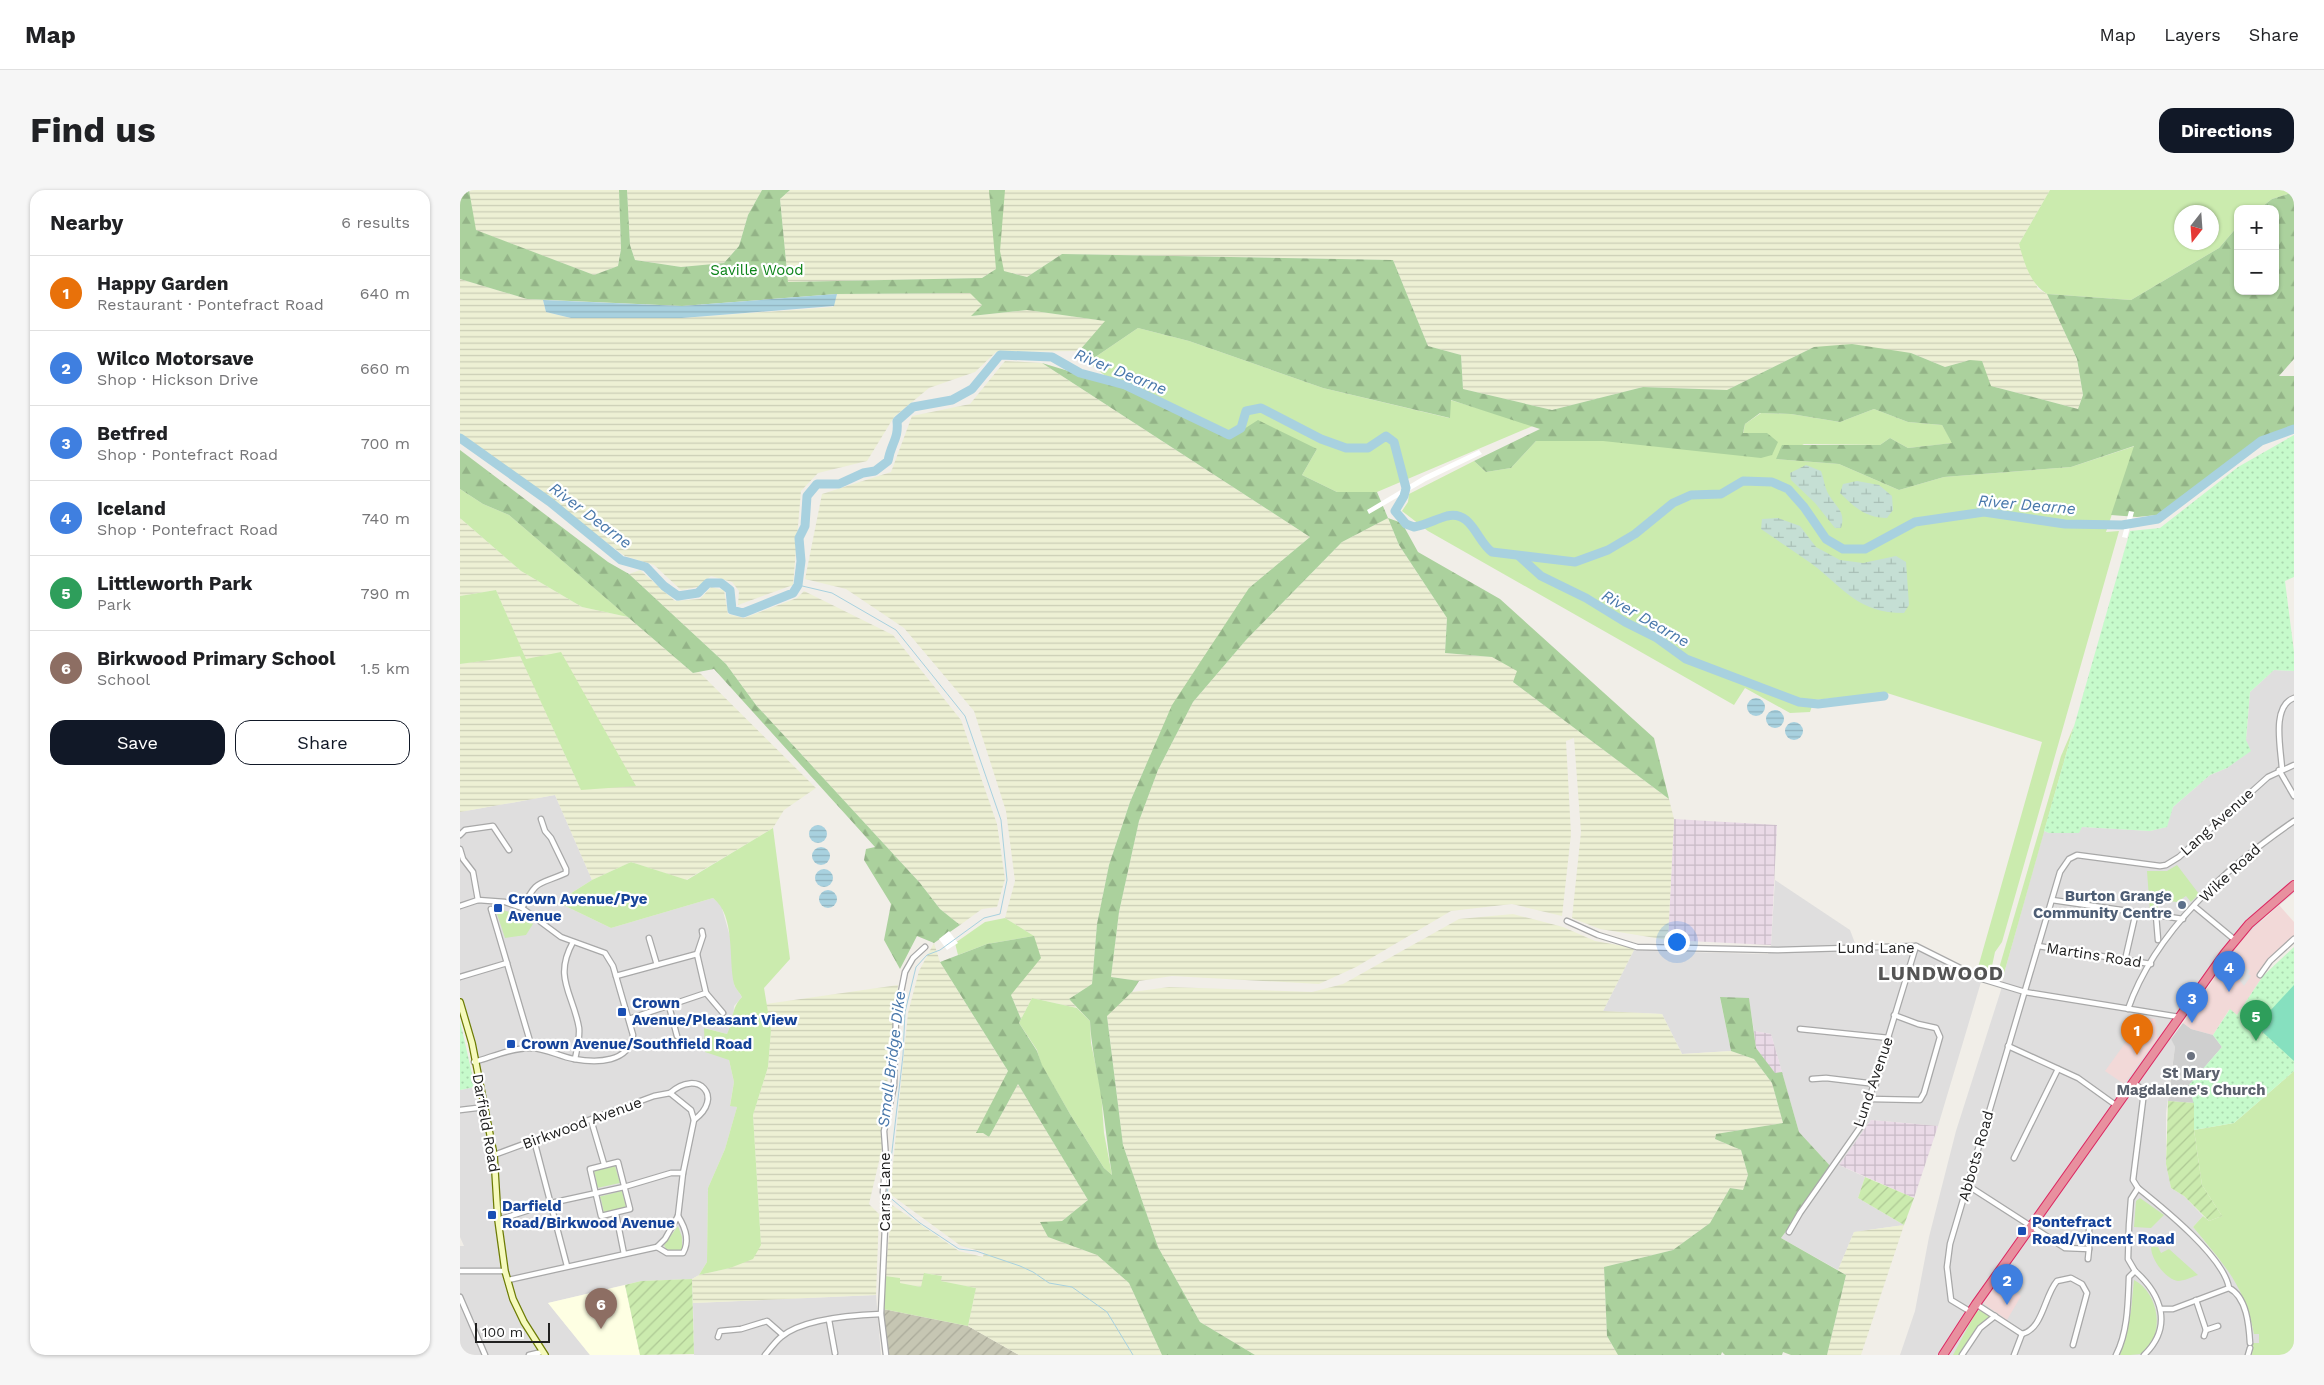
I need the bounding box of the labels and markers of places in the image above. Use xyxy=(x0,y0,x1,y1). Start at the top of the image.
place label: Burton Grange Community Centre xyxy=(2033,887,2172,922)
place label: Crown Avenue/Pye Avenue xyxy=(508,890,648,925)
marker: Burton Grange Community Centre xyxy=(2176,899,2188,911)
marker: Crown Avenue/Pye Avenue xyxy=(492,902,504,914)
pin: 4 xyxy=(2213,951,2245,992)
pin: 3 xyxy=(2176,982,2208,1023)
place label: Crown Avenue/Pleasant View xyxy=(632,994,798,1029)
pin: 5 xyxy=(2240,1000,2272,1041)
marker: Crown Avenue/Pleasant View xyxy=(616,1006,628,1018)
pin: 1 xyxy=(2121,1014,2153,1055)
place label: Crown Avenue/Southfield Road xyxy=(521,1035,752,1053)
marker: Crown Avenue/Southfield Road xyxy=(505,1038,517,1050)
marker: St Mary Magdalene's Church xyxy=(2185,1050,2197,1062)
place label: St Mary Magdalene's Church xyxy=(2116,1064,2266,1099)
place label: Darfield Road/Birkwood Avenue xyxy=(502,1197,675,1232)
marker: Darfield Road/Birkwood Avenue xyxy=(486,1209,498,1221)
place label: Pontefract Road/Vincent Road xyxy=(2032,1213,2175,1248)
marker: Pontefract Road/Vincent Road xyxy=(2016,1225,2028,1237)
pin: 2 xyxy=(1991,1264,2023,1305)
pin: 6 xyxy=(585,1288,617,1329)

